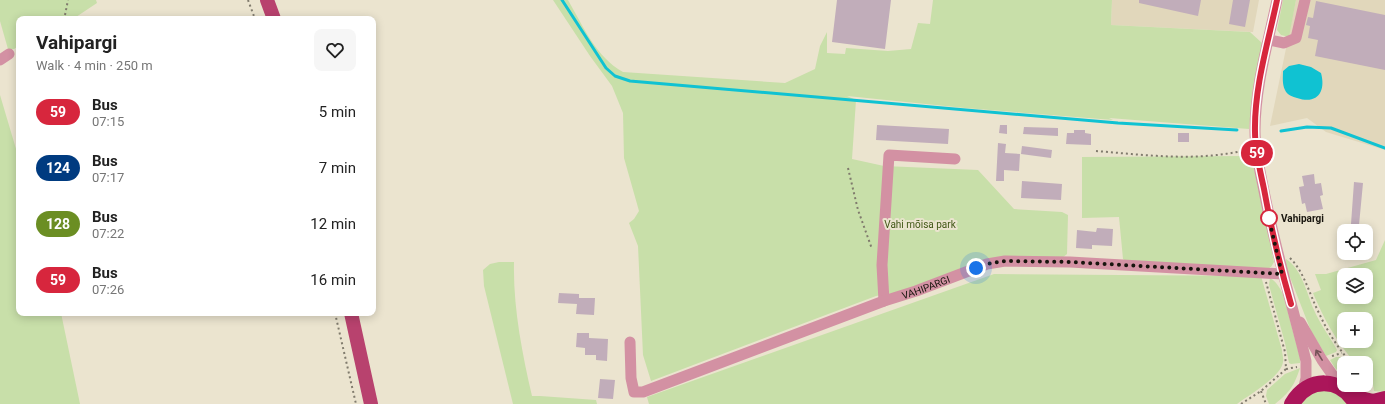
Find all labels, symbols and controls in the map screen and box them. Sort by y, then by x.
button: heart [314,29,356,71]
text: Vahipargi [36,31,117,54]
text: Walk · 4 min · 250 m [36,58,153,73]
text: Bus [92,96,118,114]
text: 5 min [319,103,356,121]
text: 59 [50,104,66,120]
text: 07:15 [92,114,124,129]
line badge: 59 [1239,140,1275,166]
text: 59 [1249,145,1265,161]
text: Bus [92,152,118,170]
text: 7 min [319,159,356,177]
text: 124 [46,160,70,176]
text: 07:17 [92,170,124,185]
text: Bus [92,208,118,226]
marker: Vahipargi [1260,209,1278,227]
place label: Vahipargi [1281,213,1324,224]
text: 12 min [310,215,356,233]
text: 128 [46,216,70,232]
park label: Vahi mõisa park [884,219,957,230]
map controls [1337,224,1373,392]
button: locate [1337,224,1373,260]
text: 07:22 [92,226,124,241]
your location [966,258,986,278]
text: Bus [92,264,118,282]
button: layers [1337,268,1373,304]
text: 16 min [310,271,356,289]
text: 59 [50,272,66,288]
street label: VAHIPARGI [901,274,951,301]
text: 07:26 [92,282,124,297]
button: + [1337,312,1373,348]
one-way arrow [1315,349,1323,361]
button: − [1337,356,1373,392]

